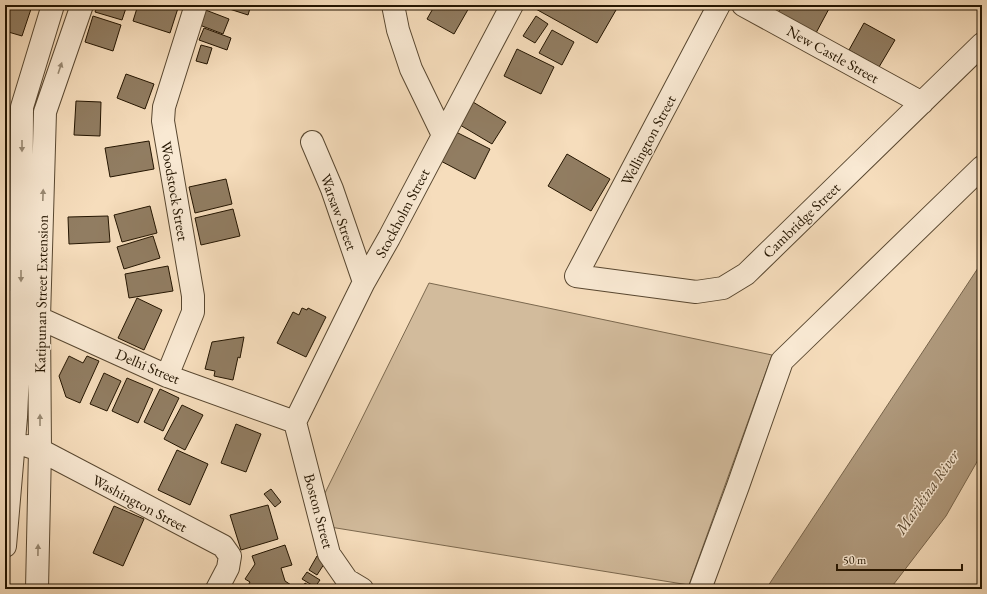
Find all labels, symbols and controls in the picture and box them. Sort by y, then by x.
street label: New Castle Street [784,21,883,87]
one-way arrow [58,61,64,73]
street label: Wellington Street [616,91,680,188]
one-way arrow [19,140,25,153]
street label: Woodstock Street [157,140,193,243]
street label: Stockholm Street [371,165,434,261]
street label: Warsaw Street [316,171,362,253]
street label: Cambridge Street [758,178,844,262]
one-way arrow [39,189,46,201]
street label: Katipunan Street Extension [30,215,52,373]
one-way arrow [18,270,24,283]
street label: Delhi Street [113,344,183,388]
one-way arrow [37,413,43,426]
water label: Marikina River [889,445,964,539]
street label: Washington Street [89,470,191,536]
street label: Boston Street [300,471,338,551]
one-way arrow [35,543,41,556]
scale bar [837,546,962,572]
text: 50 m [843,552,867,568]

